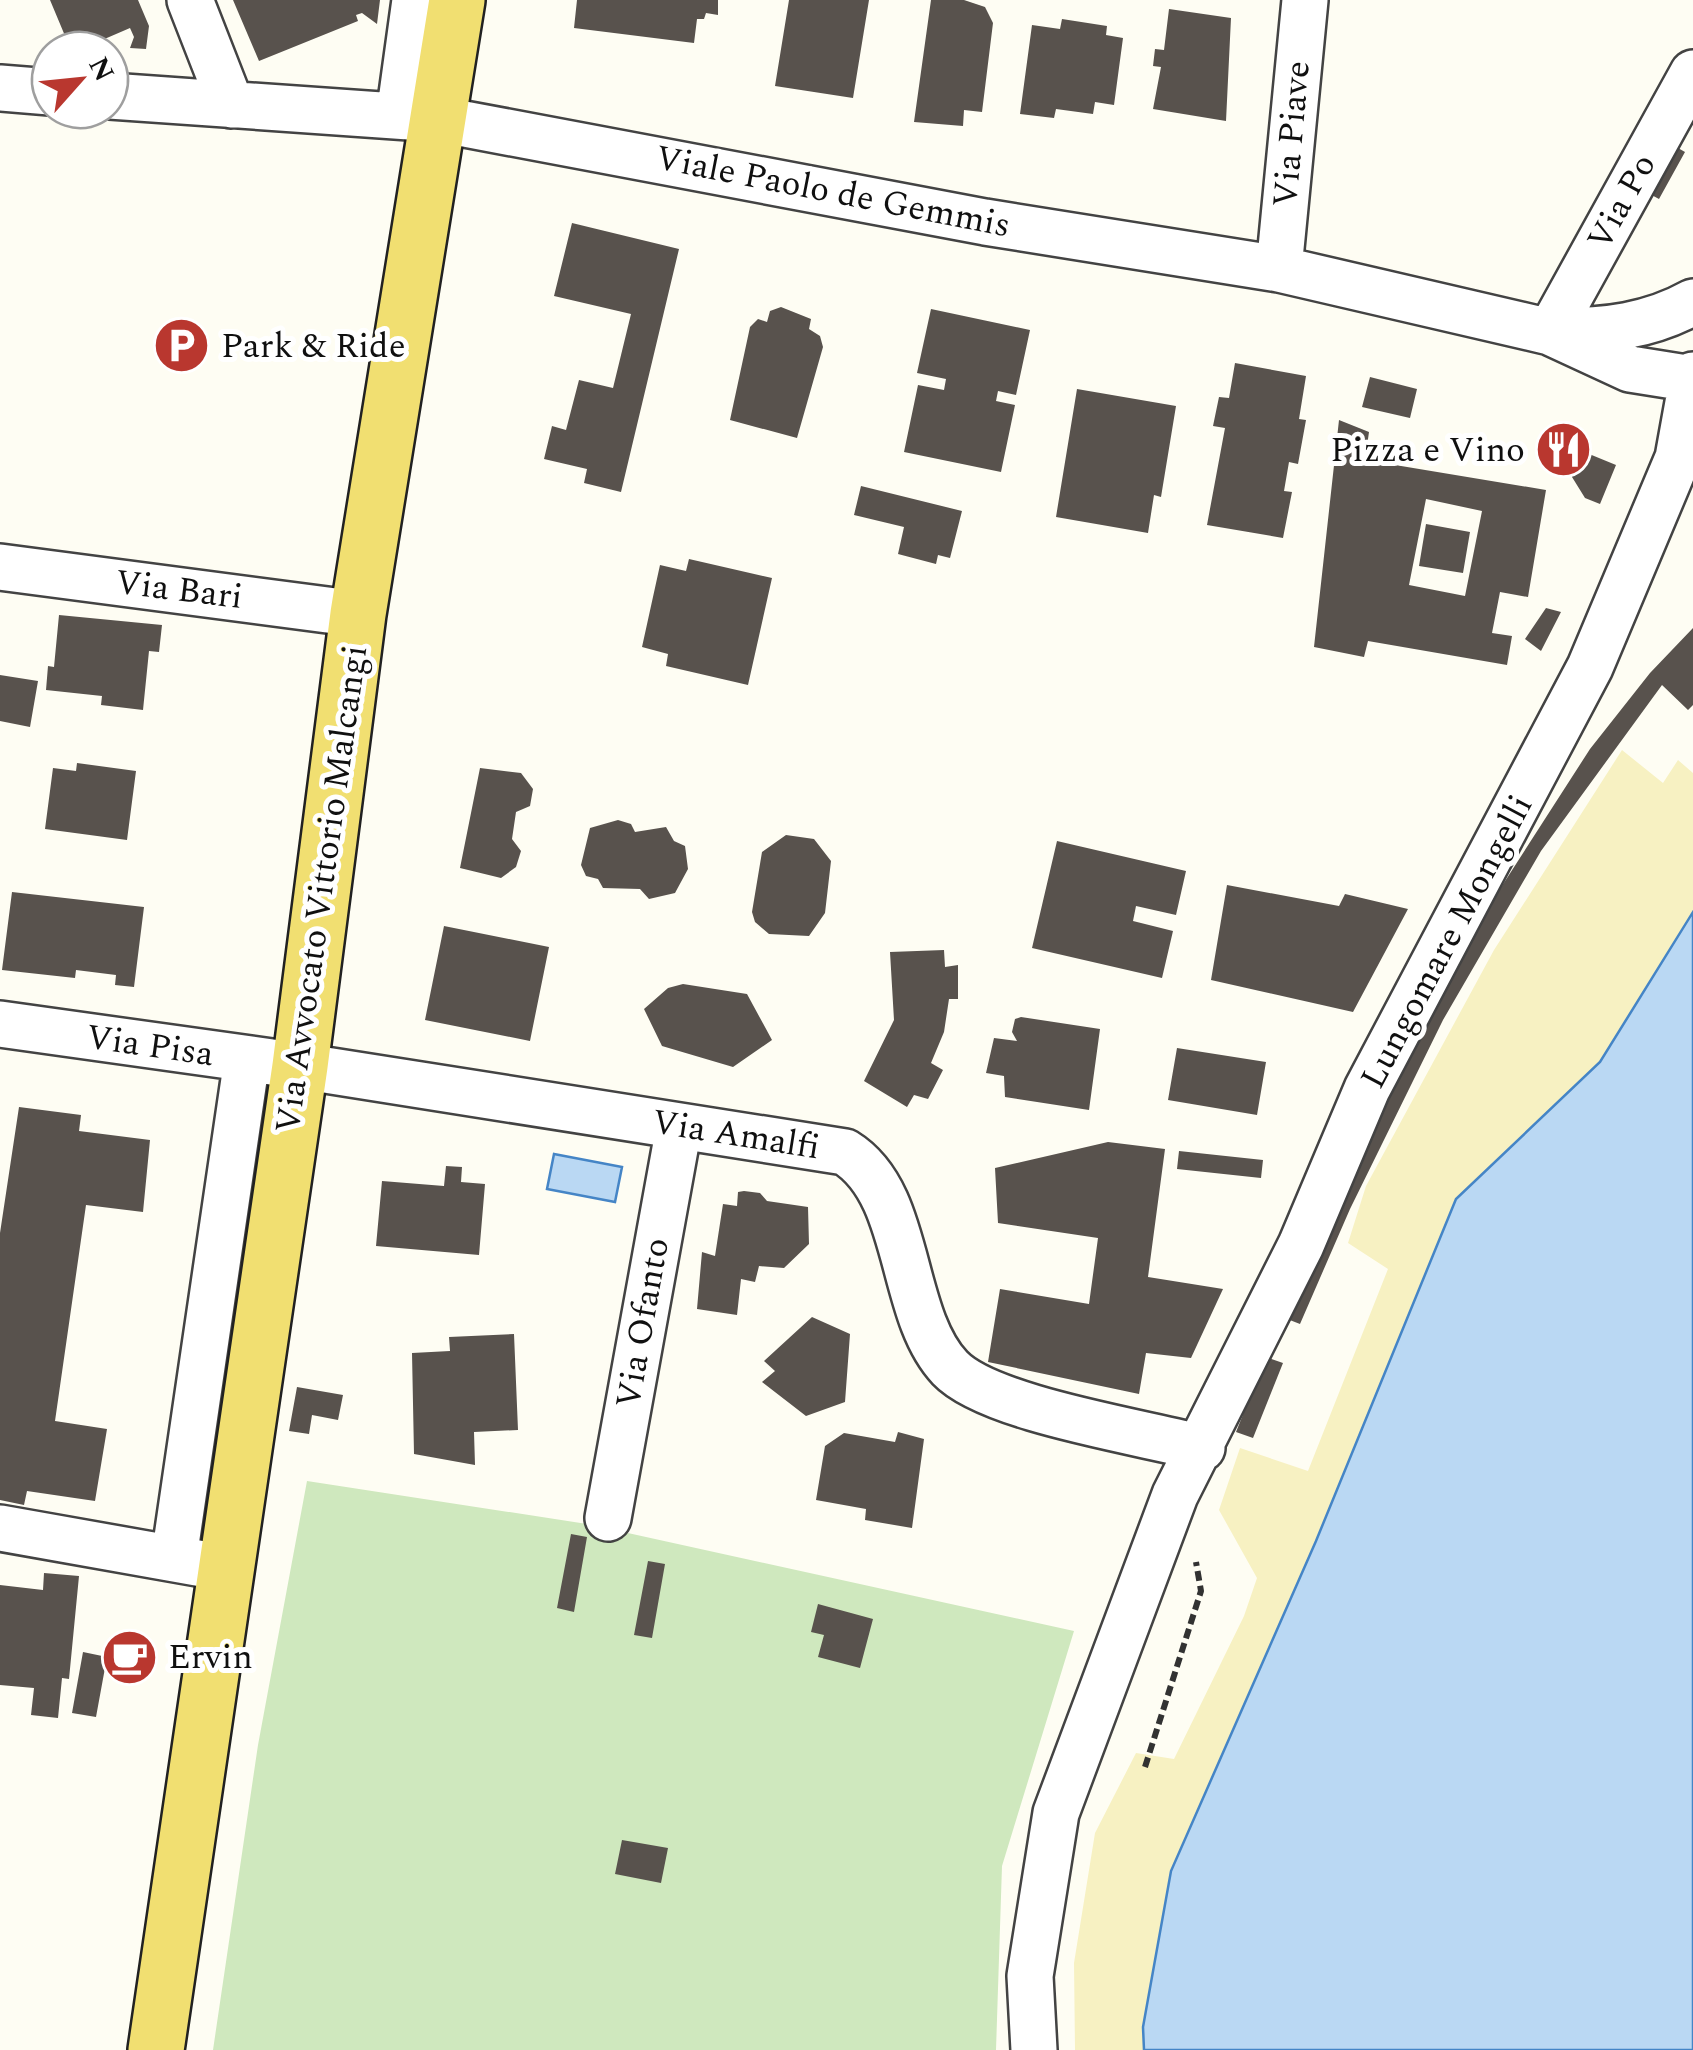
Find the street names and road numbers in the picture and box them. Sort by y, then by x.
street label: Via Piave [1259,59,1325,209]
street label: Viale Paolo de Gemmis [651,132,1015,252]
street label: Via Po [1574,144,1670,260]
street label: Via Bari [112,556,246,624]
street label: Via Avvocato Vittorio Malcangi [262,642,382,1136]
street label: Lungomare Mongelli [1347,786,1547,1098]
street label: Via Pisa [83,1011,217,1081]
street label: Via Amalfi [648,1096,824,1174]
street label: Via Ofanto [602,1234,684,1412]

